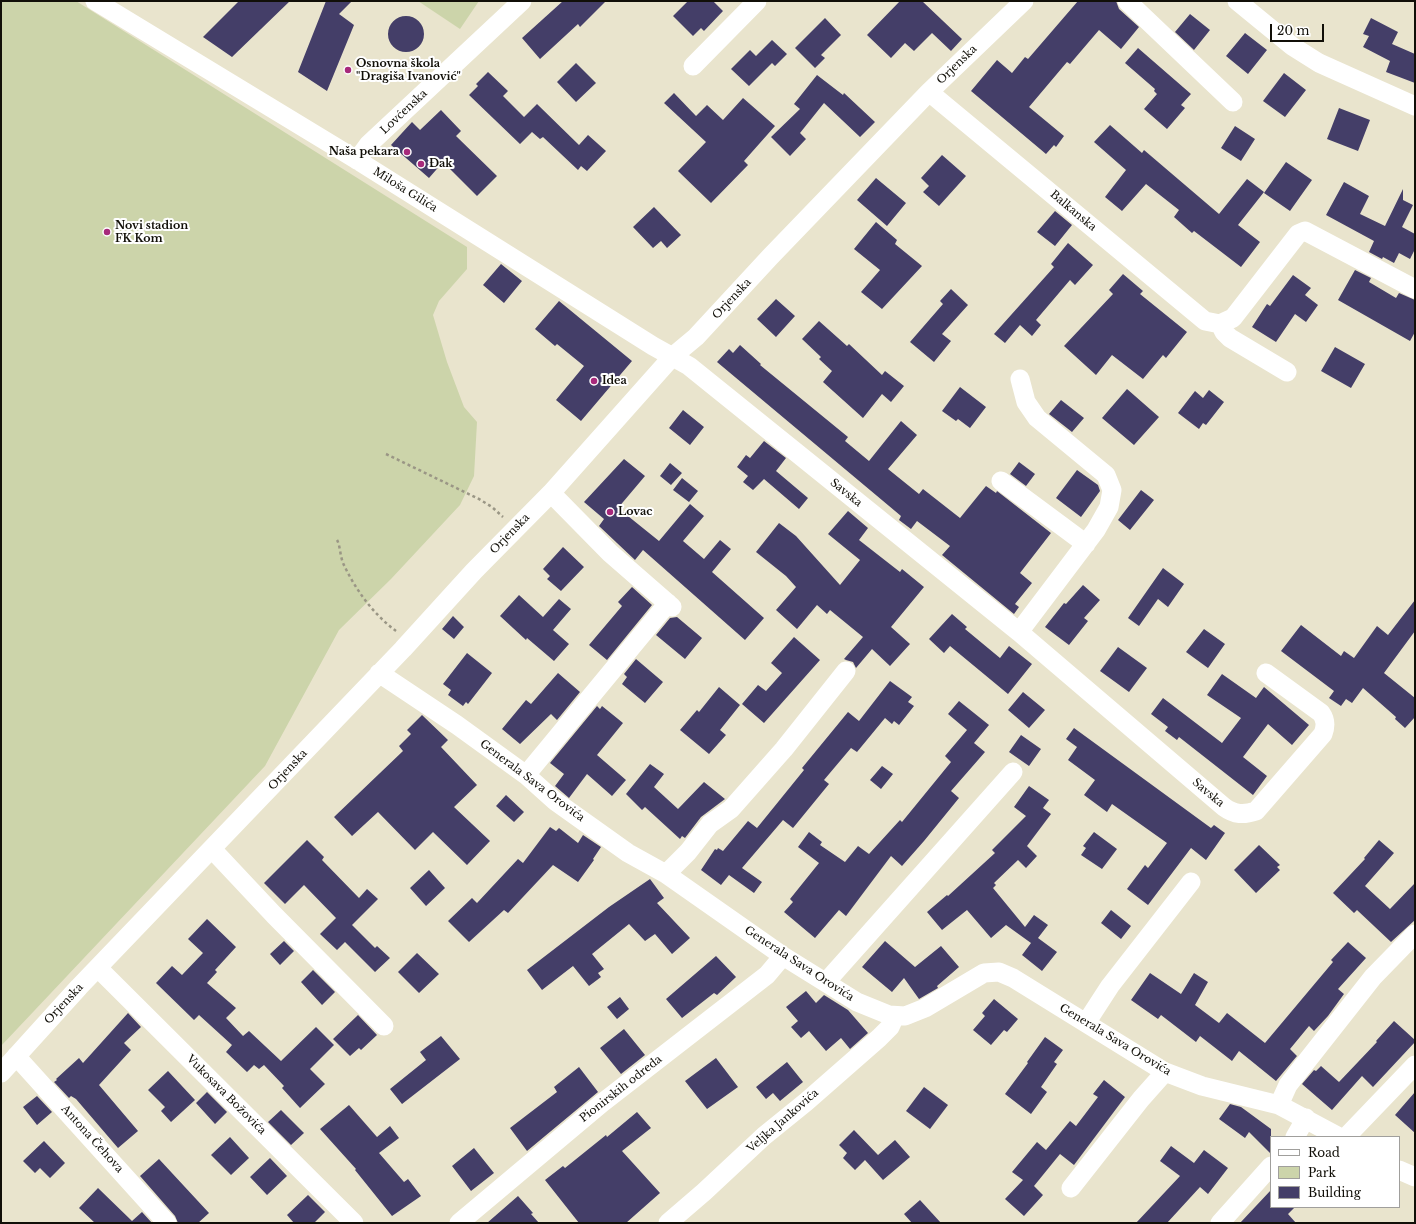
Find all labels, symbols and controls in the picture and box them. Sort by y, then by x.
scale bar [1272,16,1326,42]
text: 20 m [1277,23,1309,38]
street label: Orjenska [934,43,980,87]
place label: Osnovna škola "Dragiša Ivanović" [356,57,461,83]
marker: Osnovna škola "Dragiša Ivanović" [343,65,353,75]
street label: Lovćenska [378,87,430,137]
place label: Naša pekara [329,145,399,159]
marker: Naša pekara [402,147,412,157]
place label: Đak [429,157,453,171]
marker: Đak [416,159,426,169]
street label: Miloša Gilića [370,165,440,215]
street label: Balkanska [1047,188,1099,234]
place label: Novi stadion FK Kom [115,219,188,245]
marker: Novi stadion FK Kom [102,227,112,237]
street label: Orjenska [710,276,754,322]
place label: Idea [602,374,627,388]
marker: Idea [589,376,599,386]
street label: Savska [827,476,865,510]
place label: Lovac [618,505,653,519]
marker: Lovac [605,507,615,517]
street label: Orjenska [488,511,532,557]
street label: Generala Sava Orovića [477,737,587,825]
street label: Orjenska [266,747,310,793]
street label: Savska [1189,776,1227,810]
street label: Generala Sava Orovića [742,924,856,1004]
street label: Orjenska [42,981,86,1027]
street label: Generala Sava Orovića [1057,1001,1173,1079]
street label: Vukosava Božovića [184,1053,268,1137]
street label: Pionirskih odreda [577,1053,665,1125]
street label: Veljka Jankovića [745,1086,821,1156]
street label: Antona Čehova [58,1102,126,1176]
legend [1270,1136,1400,1208]
text: Road [1308,1145,1340,1160]
text: Park [1308,1165,1336,1180]
text: Building [1308,1185,1361,1200]

